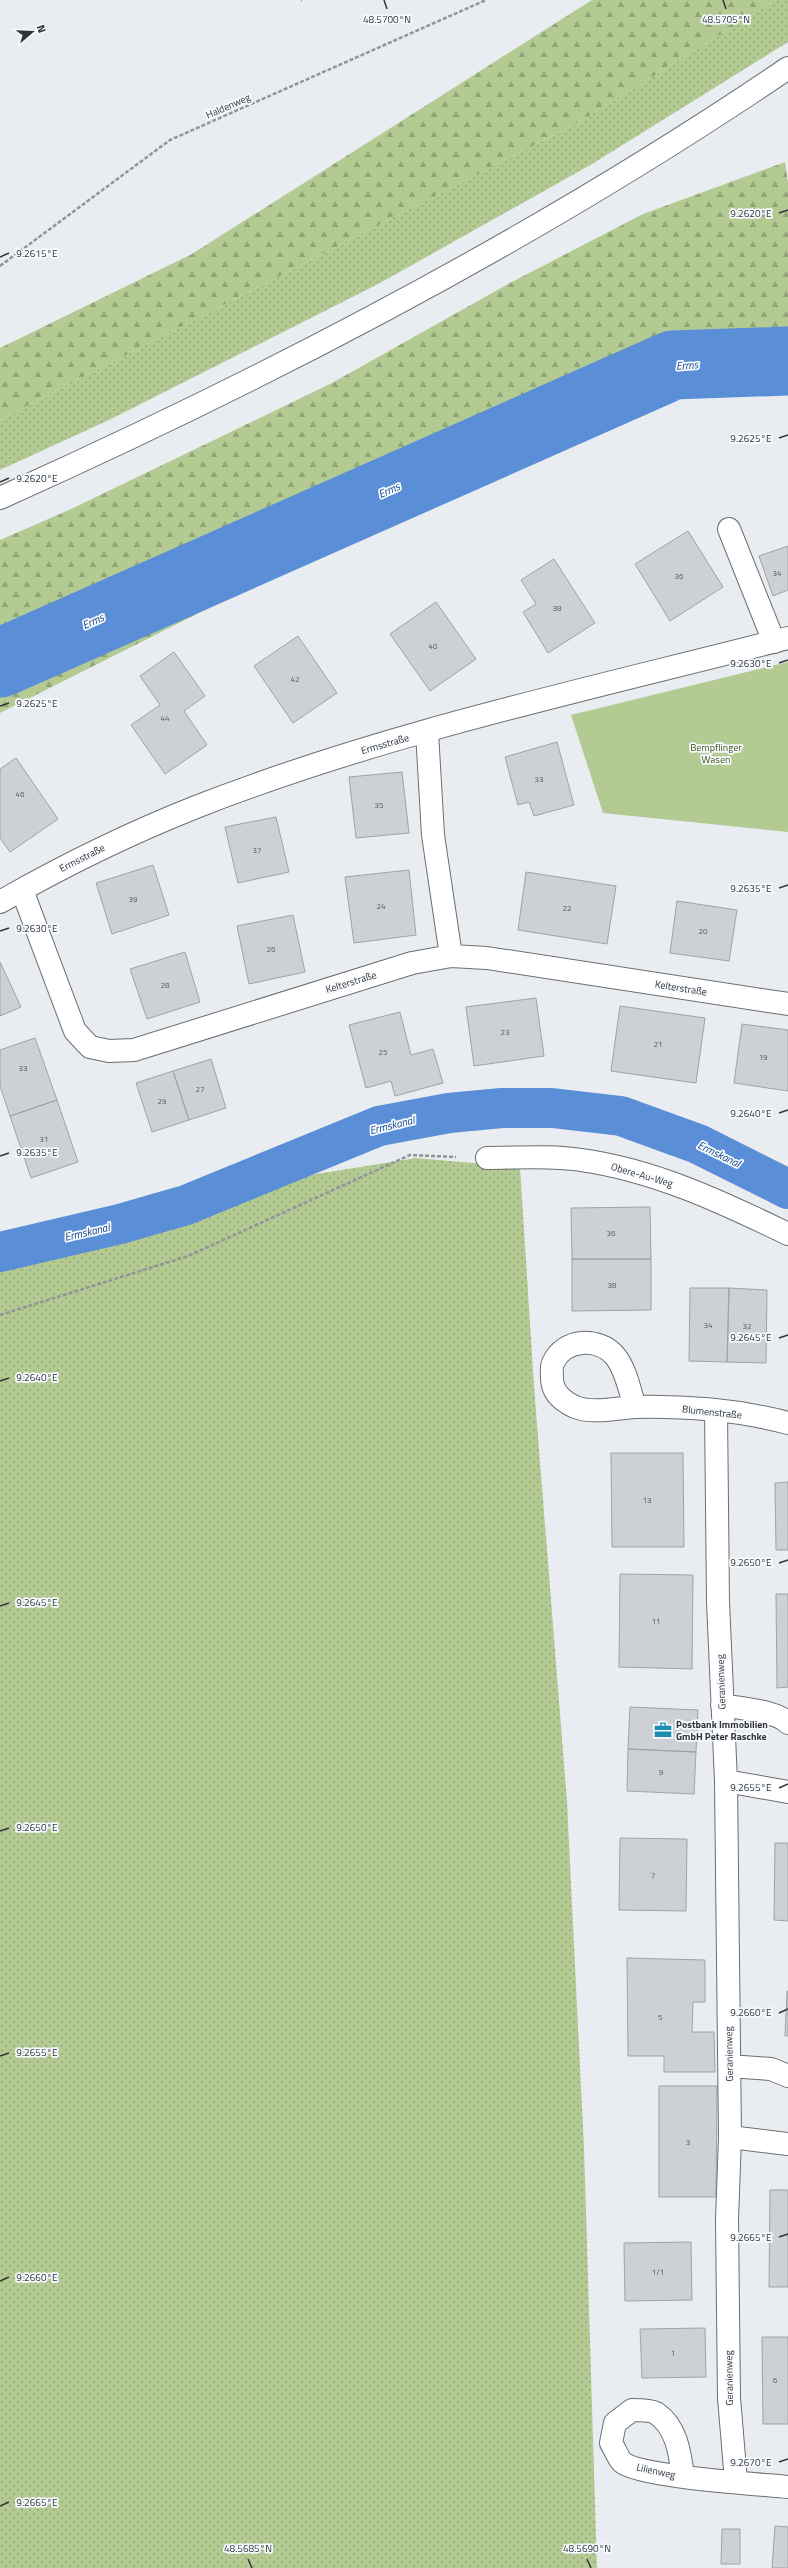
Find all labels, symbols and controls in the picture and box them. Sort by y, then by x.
north arrow [12,12,52,52]
text: 48.5700°N [363,12,411,27]
text: 48.5705°N [702,12,750,27]
text: N [33,23,50,35]
street label: Haldenweg [203,89,253,123]
text: 9.2620°E [730,206,772,221]
text: 9.2615°E [16,246,58,261]
water label: Erms [675,356,700,374]
text: 9.2625°E [730,431,772,446]
text: 9.2620°E [16,471,58,486]
water label: Erms [376,478,404,502]
house number: 34 [773,567,782,579]
house number: 36 [675,570,684,582]
house number: 38 [553,602,562,614]
water label: Erms [80,609,108,633]
house number: 40 [429,640,438,652]
text: 9.2630°E [730,656,772,671]
house number: 42 [291,673,299,685]
text: 9.2625°E [16,696,58,711]
house number: 44 [161,712,170,724]
street label: Ermsstraße [359,730,411,758]
park label: Bempflinger Wasen [690,740,742,767]
house number: 33 [535,773,543,785]
house number: 46 [16,788,25,800]
house number: 35 [375,799,384,811]
street label: Ermsstraße [57,840,107,876]
house number: 37 [253,844,261,856]
text: 9.2635°E [730,881,772,896]
house number: 39 [129,893,138,905]
house number: 24 [377,900,386,912]
house number: 22 [563,902,571,914]
text: 9.2630°E [16,921,58,936]
house number: 20 [699,925,708,937]
house number: 26 [267,943,276,955]
street label: Kelterstraße [324,967,378,997]
street label: Kelterstraße [654,976,708,1000]
house number: 28 [161,979,170,991]
house number: 23 [501,1026,509,1038]
house number: 21 [654,1038,662,1050]
house number: 25 [379,1046,388,1058]
house number: 19 [759,1051,768,1063]
house number: 33 [19,1062,27,1074]
house number: 27 [196,1083,204,1095]
house number: 29 [158,1095,167,1107]
text: 9.2640°E [730,1106,772,1121]
water label: Ermskanal [368,1111,418,1138]
house number: 31 [40,1133,48,1145]
water label: Ermskanal [695,1137,745,1172]
text: 9.2635°E [16,1145,58,1160]
street label: Obere-Au-Weg [609,1159,675,1191]
water label: Ermskanal [63,1219,113,1245]
house number: 36 [607,1227,616,1239]
house number: 38 [608,1279,617,1291]
house number: 34 [704,1319,713,1331]
house number: 32 [743,1320,751,1332]
text: 9.2645°E [730,1330,772,1345]
text: 9.2640°E [16,1370,58,1385]
street label: Blumenstraße [681,1401,743,1423]
house number: 13 [643,1494,651,1506]
text: 9.2650°E [730,1555,772,1570]
text: 9.2645°E [16,1595,58,1610]
house number: 11 [652,1615,660,1627]
street label: Geranienweg [713,1654,729,1710]
place label: Postbank Immobilien GmbH Peter Raschke [676,1717,768,1744]
office icon: Postbank Immobilien GmbH Peter Raschke [653,1720,673,1740]
house number: 9 [659,1766,664,1778]
text: 9.2655°E [730,1780,772,1795]
text: 9.2650°E [16,1820,58,1835]
house number: 7 [651,1869,655,1881]
text: 9.2660°E [730,2005,772,2020]
house number: 5 [658,2011,663,2023]
street label: Geranienweg [721,2026,737,2082]
text: 9.2655°E [16,2045,58,2060]
house number: 3 [686,2136,690,2148]
text: 9.2665°E [730,2230,772,2245]
house number: 1/1 [652,2266,664,2278]
text: 9.2660°E [16,2270,58,2285]
house number: 1 [671,2347,675,2359]
street label: Geranienweg [721,2350,737,2406]
house number: 6 [773,2374,778,2386]
text: 9.2670°E [730,2455,772,2470]
street label: Lilienweg [635,2460,677,2482]
text: 9.2665°E [16,2495,58,2510]
text: 48.5685°N [224,2541,272,2556]
text: 48.5690°N [563,2541,611,2556]

